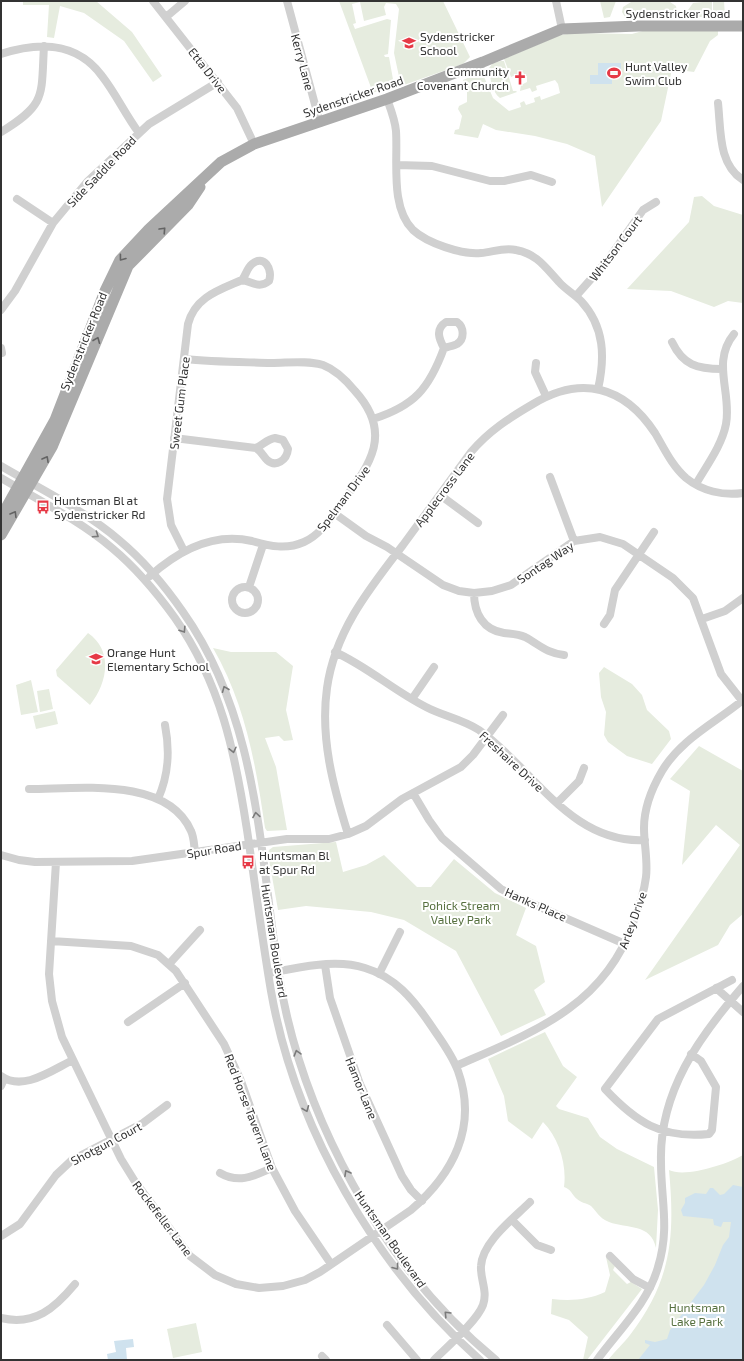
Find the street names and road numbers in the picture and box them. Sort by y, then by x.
street label: Sydenstricker Road [626,6,730,20]
street label: Kerry Lane [289,32,317,92]
street label: Etta Drive [186,45,230,95]
street label: Sydenstricker Road [301,72,405,120]
street label: Side Saddle Road [64,133,138,209]
street label: Whitson Court [586,212,644,283]
street label: Sydenstricker Road [57,290,109,392]
street label: Sweet Gum Place [166,356,192,450]
street label: Applecross Lane [411,449,477,529]
street label: Spelman Drive [314,462,372,534]
street label: Sontag Way [514,538,576,586]
street label: Freshaire Drive [477,728,547,794]
street label: Spur Road [186,838,242,860]
street label: Huntsman Boulevard [259,883,291,999]
street label: Hanks Place [503,884,569,924]
street label: Arley Drive [615,890,649,950]
street label: Red Horse Tavern Lane [222,1052,280,1172]
street label: Hamor Lane [343,1055,381,1121]
street label: Shotgun Court [68,1118,144,1168]
street label: Rockefeller Lane [130,1178,196,1258]
street label: Huntsman Boulevard [352,1188,430,1290]

